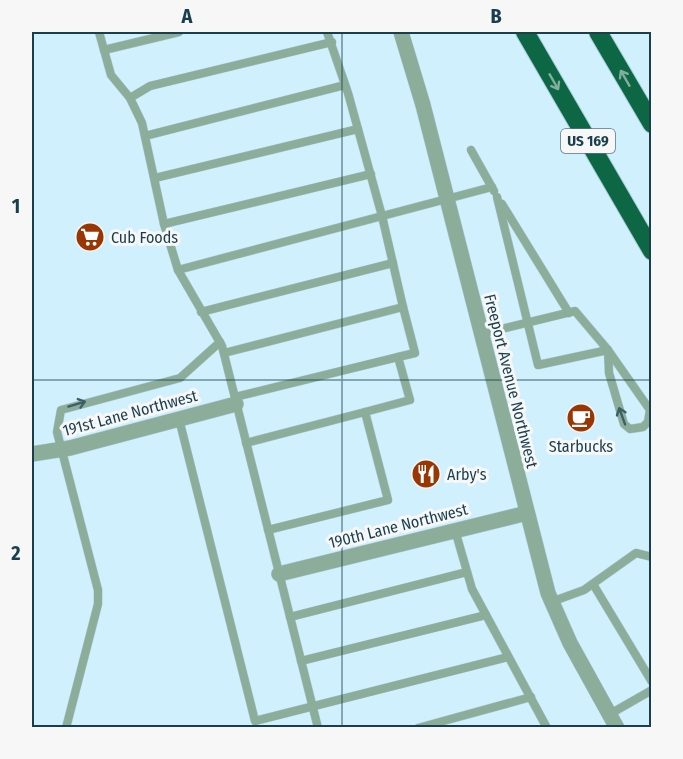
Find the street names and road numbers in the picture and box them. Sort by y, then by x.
road number: US 169 [561,129,615,153]
street label: Freeport Avenue Northwest [480,292,542,471]
street label: 191st Lane Northwest [61,386,200,440]
street label: 190th Lane Northwest [327,499,470,552]

